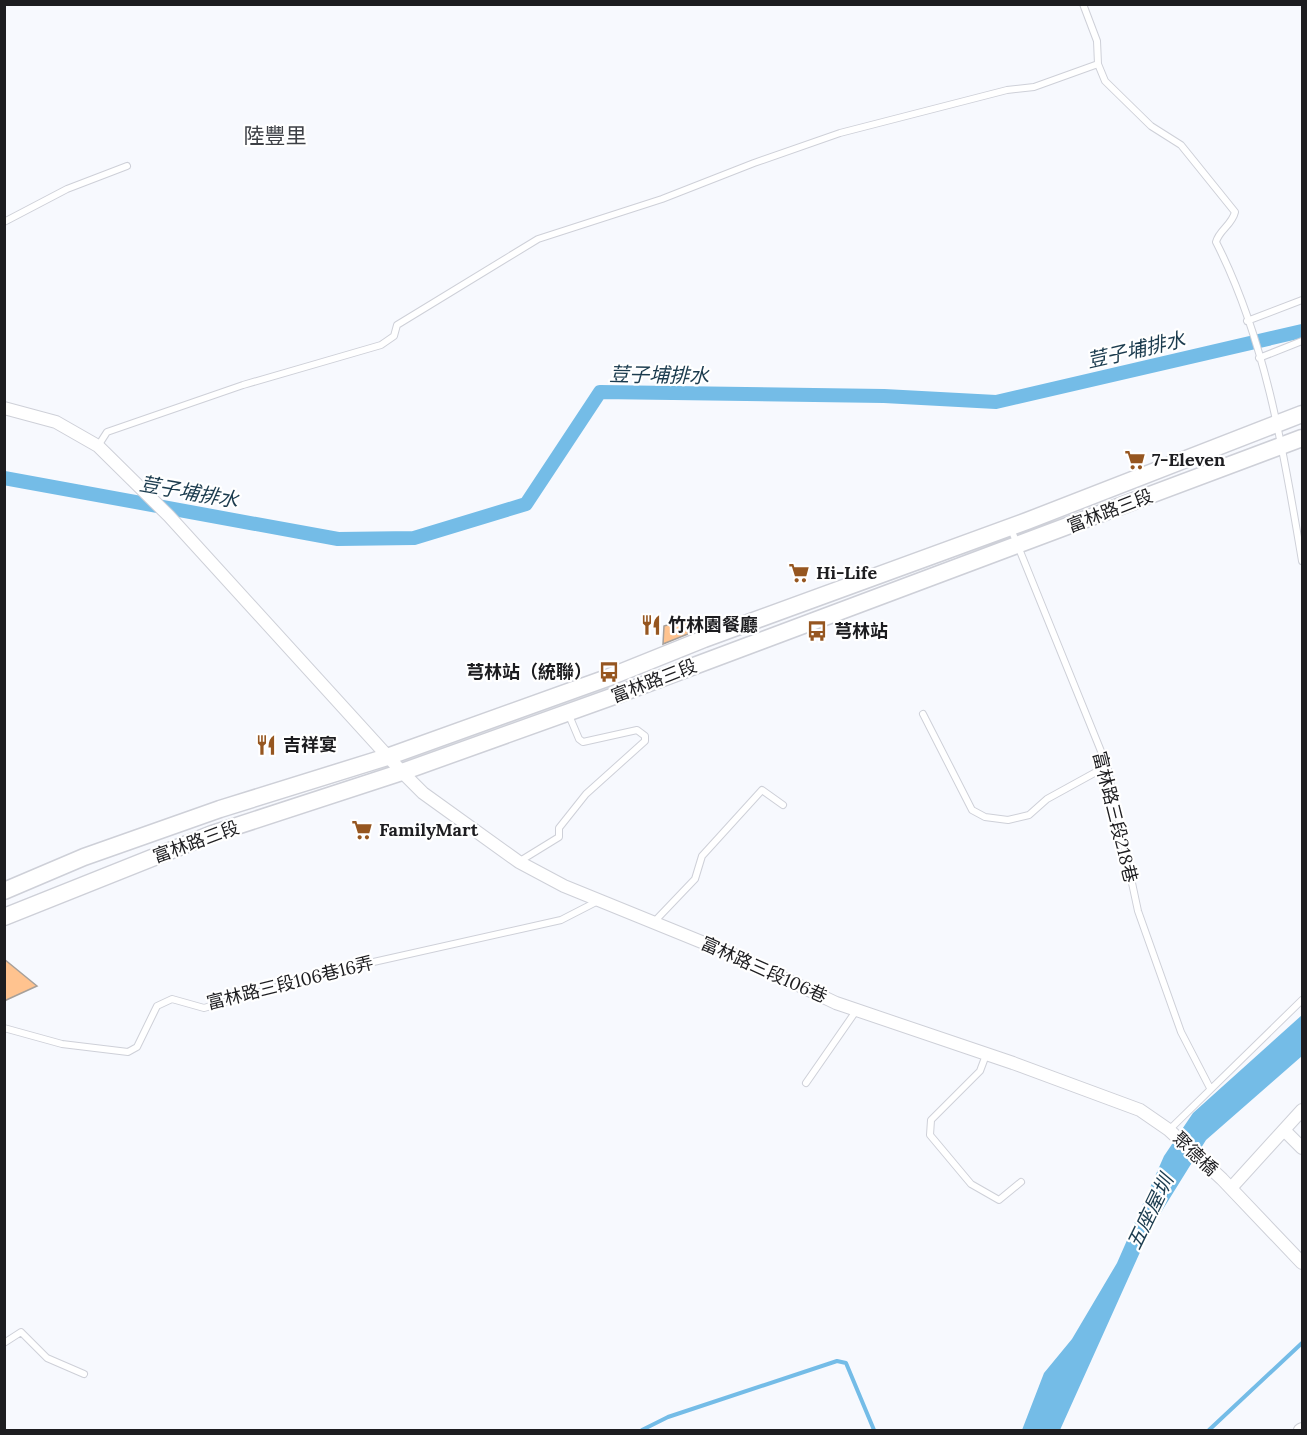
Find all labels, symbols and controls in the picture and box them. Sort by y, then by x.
district label: 陸豐里 [244,122,307,149]
water label: 荳子埔排水 [1084,326,1188,373]
water label: 荳子埔排水 [609,361,710,388]
supermarket icon: 7-Eleven [1123,448,1147,472]
place label: 7-Eleven [1152,448,1226,471]
water label: 荳子埔排水 [138,471,241,513]
street label: 富林路三段 [1064,484,1156,537]
supermarket icon: Hi-Life [787,561,811,585]
place label: Hi-Life [816,561,877,584]
restaurant icon: 竹林園餐廳 [639,613,663,637]
place label: 竹林園餐廳 [668,613,758,636]
bus stop icon: 芎林站 [805,619,829,643]
place label: 芎林站 [834,619,888,642]
street label: 富林路三段 [608,654,700,707]
place label: 芎林站（統聯） [466,660,592,683]
bus stop icon: 芎林站（統聯） [597,660,621,684]
restaurant icon: 吉祥宴 [254,733,278,757]
place label: 吉祥宴 [283,733,337,756]
street label: 富林路三段218巷 [1088,749,1143,885]
street label: 富林路三段 [150,815,242,868]
supermarket icon: FamilyMart [350,818,374,842]
place label: FamilyMart [379,818,479,841]
street label: 富林路三段106巷 [697,931,831,1008]
street label: 富林路三段106巷16弄 [204,951,376,1014]
street label: 聚德橋 [1168,1127,1223,1180]
water label: 五座屋圳 [1121,1168,1180,1253]

